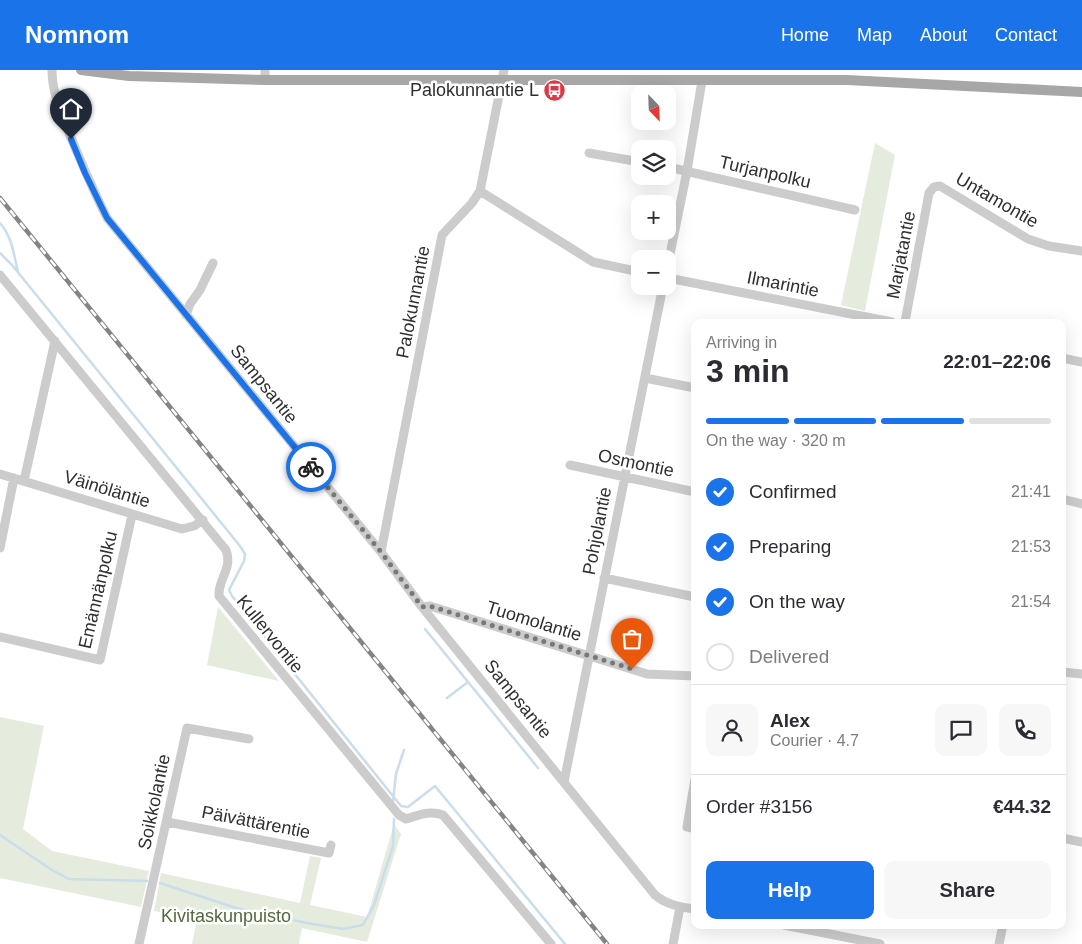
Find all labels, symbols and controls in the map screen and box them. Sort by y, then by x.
text: Nomnom [25,21,129,48]
text: Home [781,25,829,45]
text: Map [857,25,892,45]
text: About [920,25,967,45]
text: Contact [995,25,1057,45]
bus stop icon: Palokunnantie L [543,78,567,102]
place label: Palokunnantie L [410,80,539,100]
north arrow [631,85,676,130]
map controls [631,85,676,295]
pin [50,88,92,139]
icon: home [57,95,85,123]
button: layers [631,140,676,185]
street label: Turjanpolku [717,152,813,192]
street label: Untamontie [952,168,1042,232]
button: + [631,195,676,240]
street label: Marjatantie [883,209,919,301]
street label: Palokunnantie [392,244,434,360]
button: − [631,250,676,295]
street label: Ilmarintie [745,267,821,301]
text: Arriving in [706,334,777,351]
street label: Sampsantie [226,341,302,427]
text: 22:01–22:06 [943,351,1051,372]
text: 3 min [706,353,790,389]
text: On the way · 320 m [706,432,846,449]
courier [286,442,336,492]
street label: Osmontie [596,445,676,481]
icon: bike [297,453,325,481]
street label: Väinöläntie [61,466,153,512]
icon: check [706,478,734,506]
text: Confirmed [749,481,837,502]
text: 21:41 [1011,483,1051,500]
street label: Pohjolantie [579,485,615,577]
street label: Emännänpolku [75,529,121,651]
icon: check [706,533,734,561]
text: Preparing [749,536,831,557]
text: 21:53 [1011,538,1051,555]
icon: check [706,588,734,616]
street label: Kullervontie [233,591,307,677]
text: On the way [749,591,845,612]
text: 21:54 [1011,593,1051,610]
street label: Tuomolantie [484,597,584,645]
pin [611,618,653,669]
icon: bag [618,625,646,653]
text: Delivered [749,646,829,667]
street label: Sampsantie [480,656,556,742]
button: person [706,704,758,756]
button: chat [935,704,987,756]
button: phone [999,704,1051,756]
text: Alex [770,710,810,731]
text: Courier · 4.7 [770,732,859,749]
street label: Soikkolantie [134,752,174,852]
text: Order #3156 [706,796,813,817]
text: €44.32 [993,796,1051,817]
street label: Päivättärentie [200,802,312,842]
button: Help [706,861,874,919]
button: Share [884,861,1051,919]
park label: Kivitaskunpuisto [161,906,291,926]

